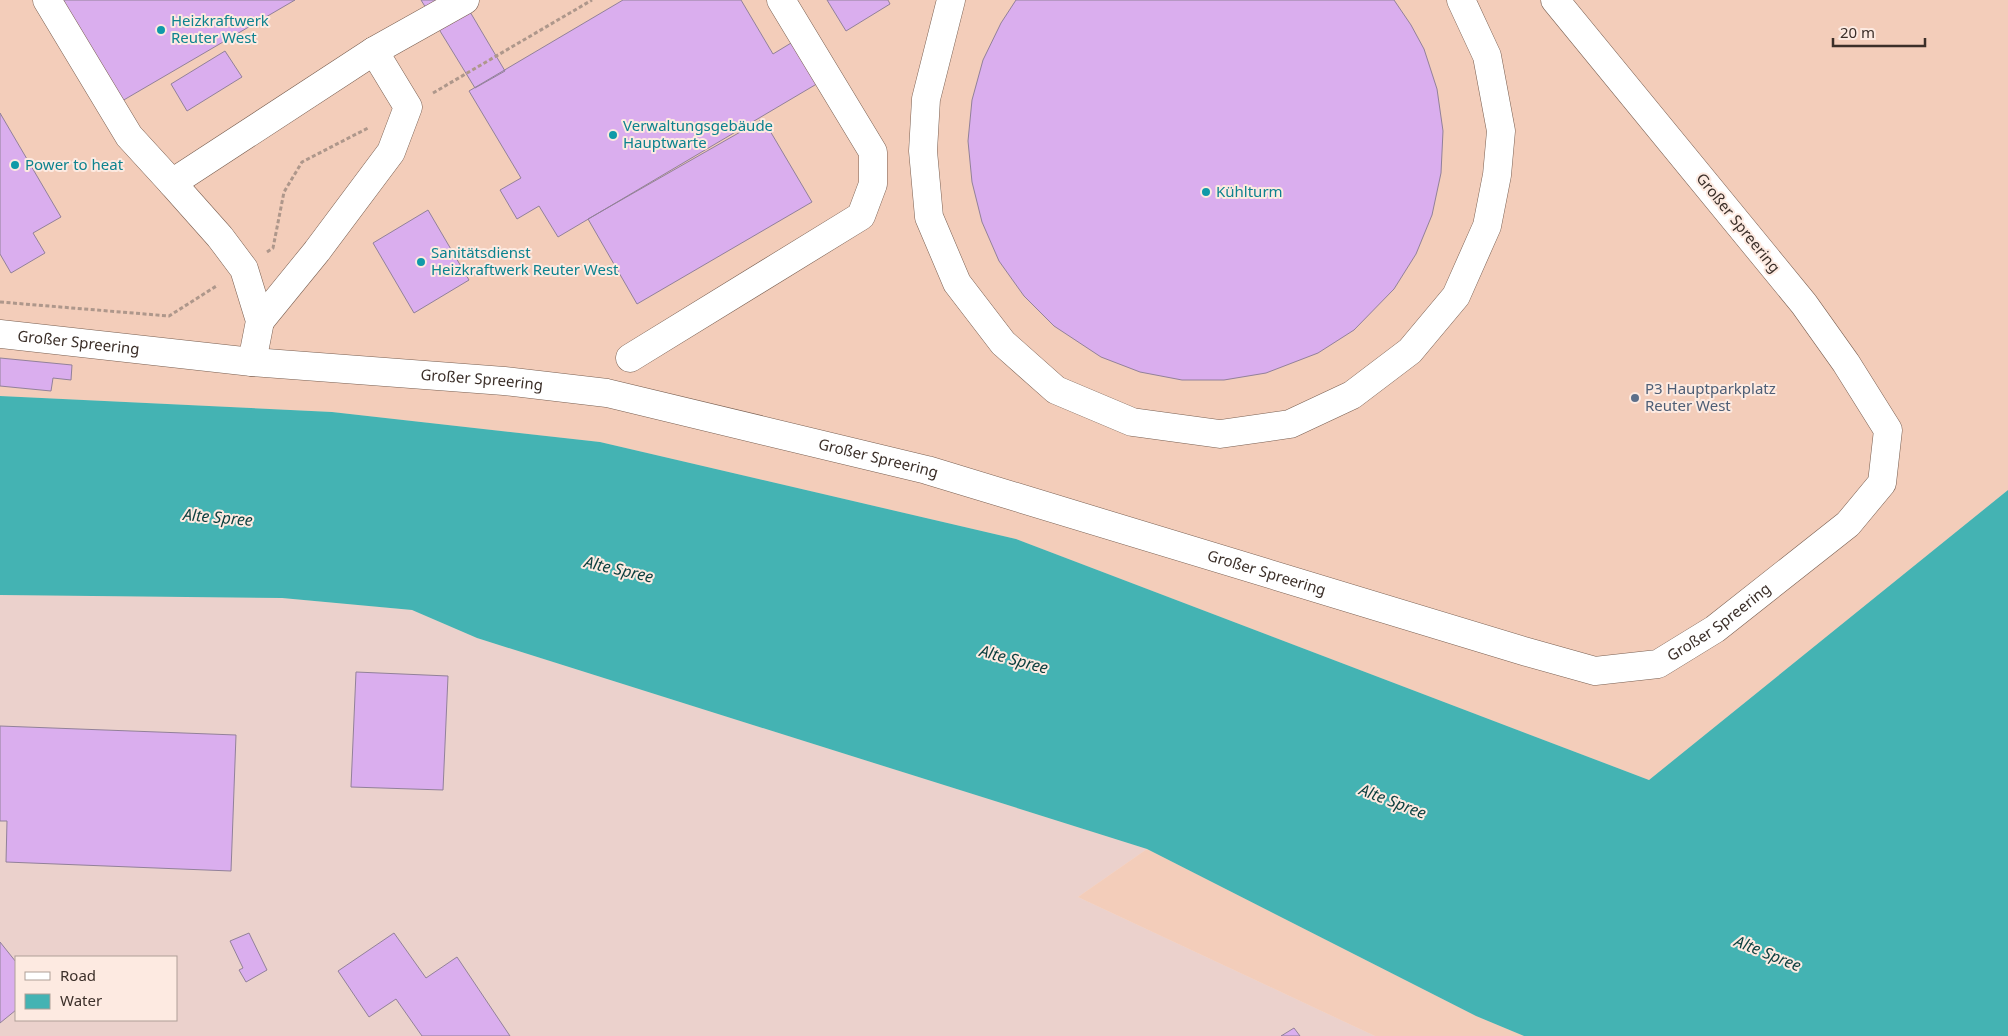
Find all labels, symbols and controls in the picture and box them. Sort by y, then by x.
place label: Heizkraftwerk Reuter West [171,10,269,47]
scale bar [1833,15,1926,47]
text: 20 m [1840,22,1875,42]
marker: Heizkraftwerk Reuter West [155,24,167,36]
place label: Verwaltungsgebäude Hauptwarte [623,115,773,152]
marker: Verwaltungsgebäude Hauptwarte [607,129,619,141]
place label: Power to heat [25,154,124,174]
marker: Power to heat [9,159,21,171]
street label: Großer Spreering [1692,168,1785,276]
place label: Kühlturm [1216,181,1283,201]
marker: Kühlturm [1200,186,1212,198]
place label: Sanitätsdienst Heizkraftwerk Reuter West [431,242,619,279]
marker: Sanitätsdienst Heizkraftwerk Reuter West [415,256,427,268]
street label: Großer Spreering [16,325,141,358]
street label: Großer Spreering [420,364,544,394]
place label: P3 Hauptparkplatz Reuter West [1645,378,1776,415]
marker: P3 Hauptparkplatz Reuter West [1629,392,1641,404]
street label: Großer Spreering [816,433,941,482]
water label: Alte Spree [181,503,254,531]
street label: Großer Spreering [1205,545,1329,599]
water label: Alte Spree [581,550,656,588]
street label: Großer Spreering [1663,578,1774,665]
water label: Alte Spree [976,639,1051,679]
water label: Alte Spree [1355,778,1430,824]
water label: Alte Spree [1731,929,1805,976]
legend [15,956,178,1021]
text: Road [60,965,96,985]
text: Water [60,990,102,1010]

